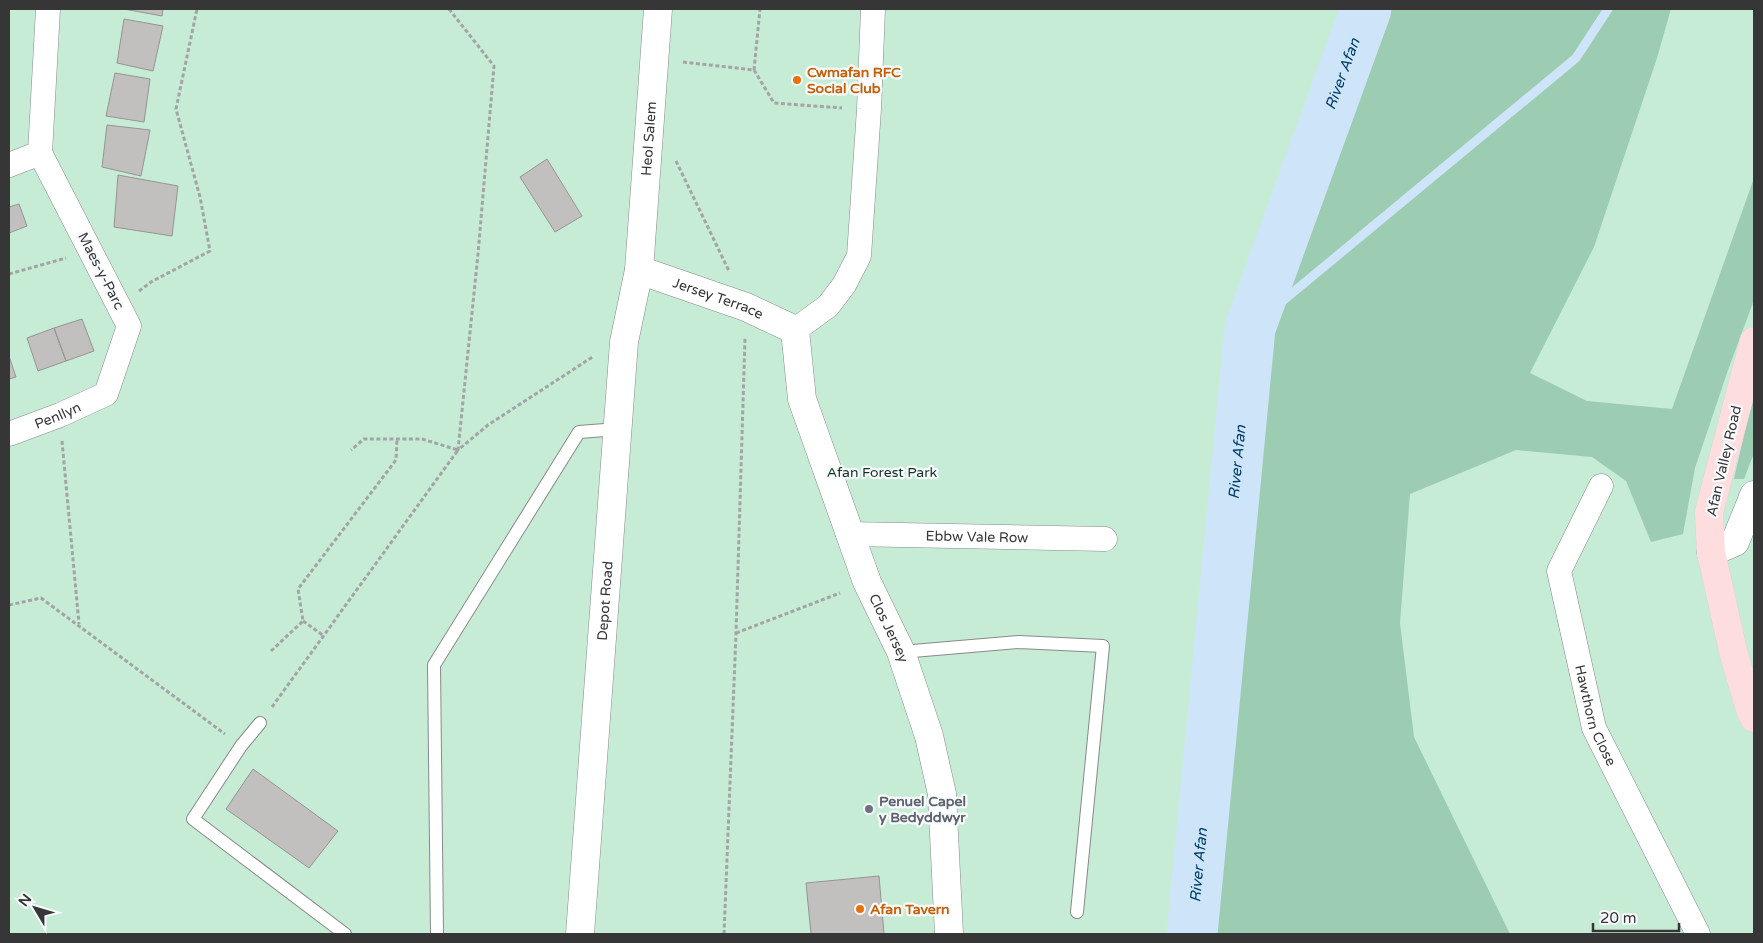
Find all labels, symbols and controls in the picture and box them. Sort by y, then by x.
water label: River Afan [1321,35,1364,112]
place label: Cwmafan RFC Social Club [807,64,901,97]
marker: Cwmafan RFC Social Club [791,74,803,86]
street label: Heol Salem [637,101,660,176]
street label: Maes-y-Parc [74,230,128,312]
street label: Jersey Terrace [671,274,766,323]
street label: Penllyn [32,398,83,432]
street label: Afan Valley Road [1703,404,1745,518]
water label: River Afan [1225,423,1250,500]
park label: Afan Forest Park [827,464,938,481]
street label: Ebbw Vale Row [925,527,1028,546]
street label: Depot Road [593,561,616,641]
street label: Clos Jersey [865,591,912,665]
street label: Hawthorn Close [1572,663,1620,769]
place label: Penuel Capel y Bedyddwyr [879,793,966,826]
marker: Penuel Capel y Bedyddwyr [863,803,875,815]
water label: River Afan [1186,827,1211,903]
north arrow [10,883,60,933]
text: N [15,891,35,910]
scale bar [1593,900,1679,932]
place label: Afan Tavern [870,901,950,918]
marker: Afan Tavern [854,903,866,915]
text: 20 m [1600,909,1637,927]

